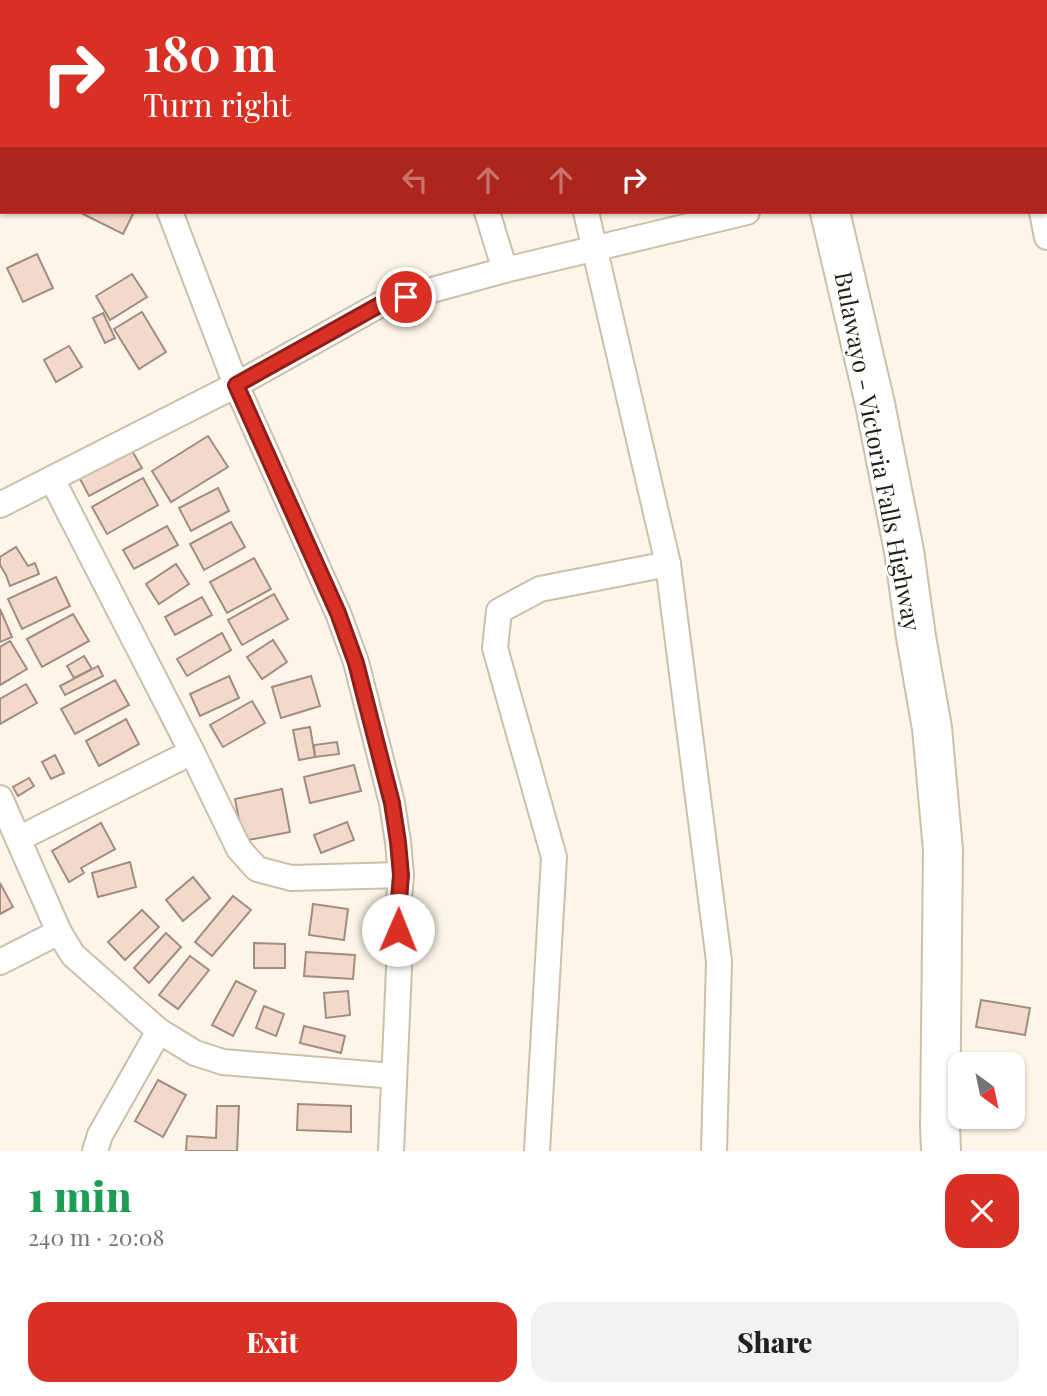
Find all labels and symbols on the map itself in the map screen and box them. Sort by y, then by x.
pin [376,267,436,327]
street label: Bulawayo - Victoria Falls Highway [828,268,930,634]
position arrow [361,893,435,967]
north arrow [948,1052,1026,1129]

